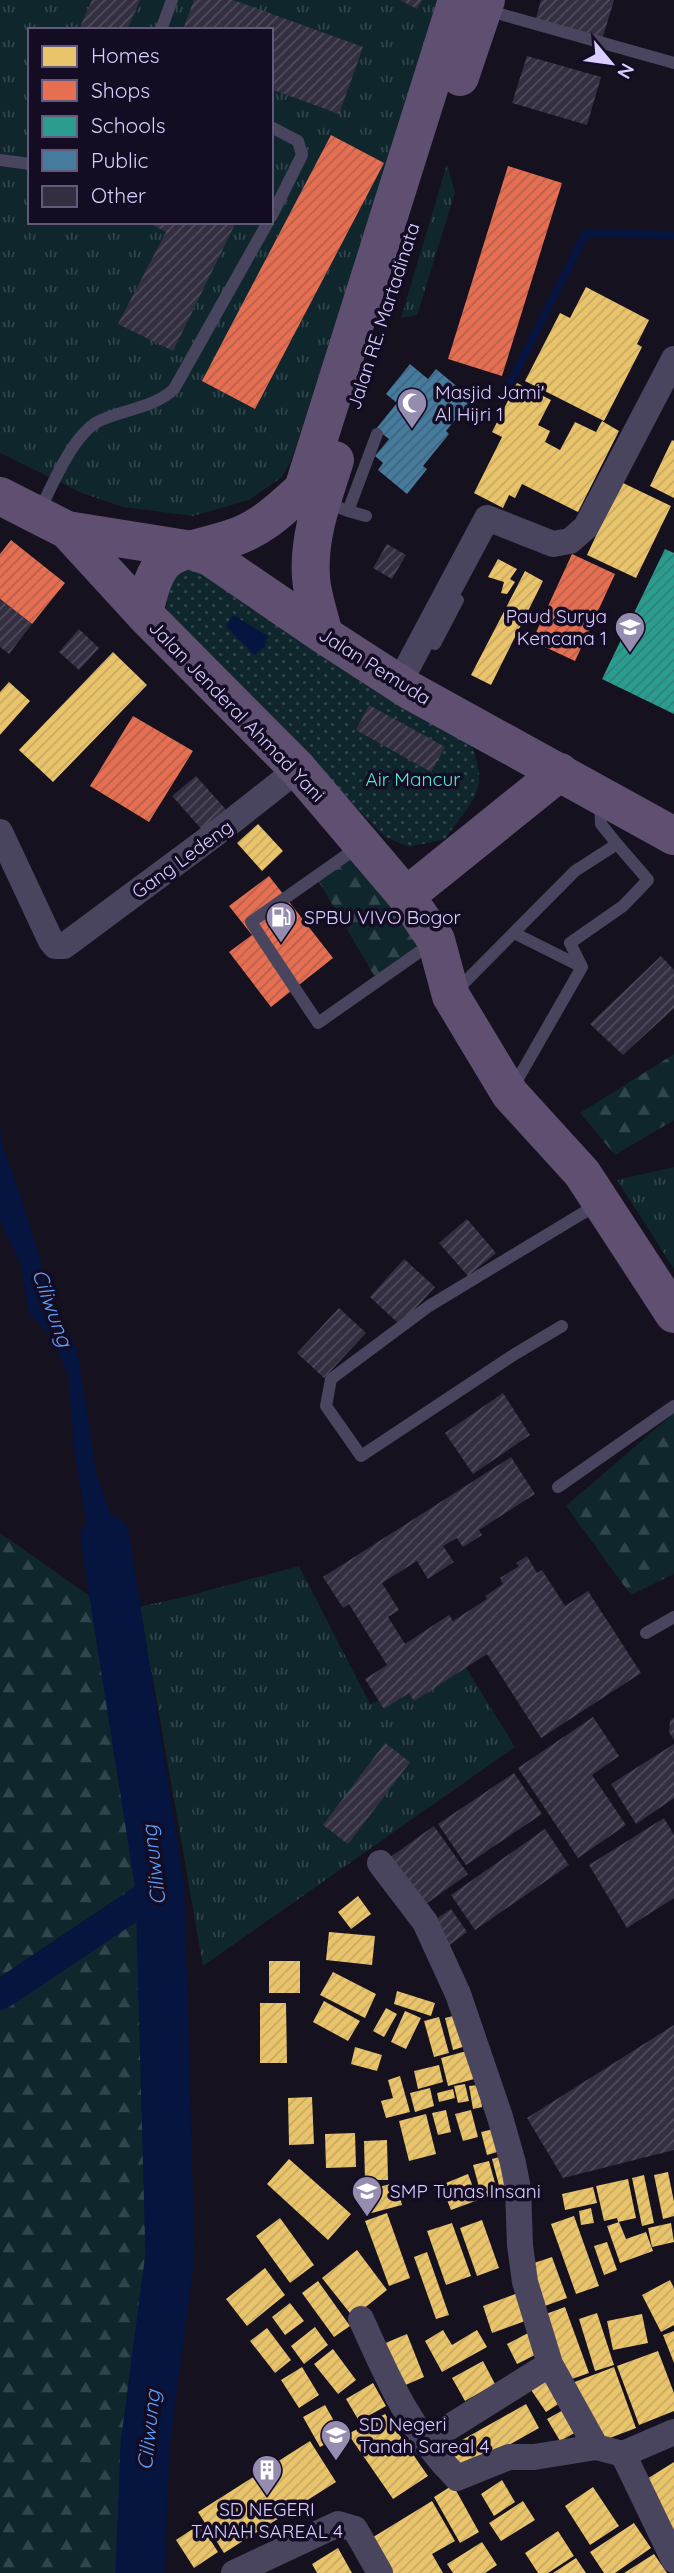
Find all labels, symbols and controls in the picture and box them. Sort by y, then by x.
legend [28,28,273,224]
north arrow [576,28,646,98]
text: Homes [91,42,160,68]
text: N [612,59,640,83]
text: Shops [91,77,150,103]
text: Schools [91,112,166,138]
text: Public [91,147,148,173]
text: Other [91,182,146,208]
street label: Jalan RE. Martadinata [341,220,425,412]
place label: Masjid Jami' Al Hijri 1 [435,380,544,426]
mosque icon: Masjid Jami' Al Hijri 1 [395,386,429,430]
place label: Paud Surya Kencana 1 [506,604,607,650]
school or university icon: Paud Surya Kencana 1 [613,610,647,654]
street label: Jalan Jenderal Ahmad Yani [144,615,330,807]
street label: Jalan Pemuda [315,622,435,710]
park label: Air Mancur [365,767,461,791]
street label: Gang Ledeng [127,814,237,904]
fuel station icon: SPBU VIVO Bogor [264,900,298,944]
place label: SPBU VIVO Bogor [304,905,461,929]
water label: Ciliwung [27,1265,80,1352]
water label: Ciliwung [135,1822,171,1907]
school or university icon: SMP Tunas Insani [350,2174,384,2218]
place label: SMP Tunas Insani [390,2179,541,2203]
water label: Ciliwung [131,2387,165,2471]
place label: SD Negeri Tanah Sareal 4 [359,2412,490,2458]
school or university icon: SD Negeri Tanah Sareal 4 [319,2418,353,2462]
building icon: SD NEGERI TANAH SAREAL 4 [250,2453,284,2497]
place label: SD NEGERI TANAH SAREAL 4 [191,2497,343,2543]

